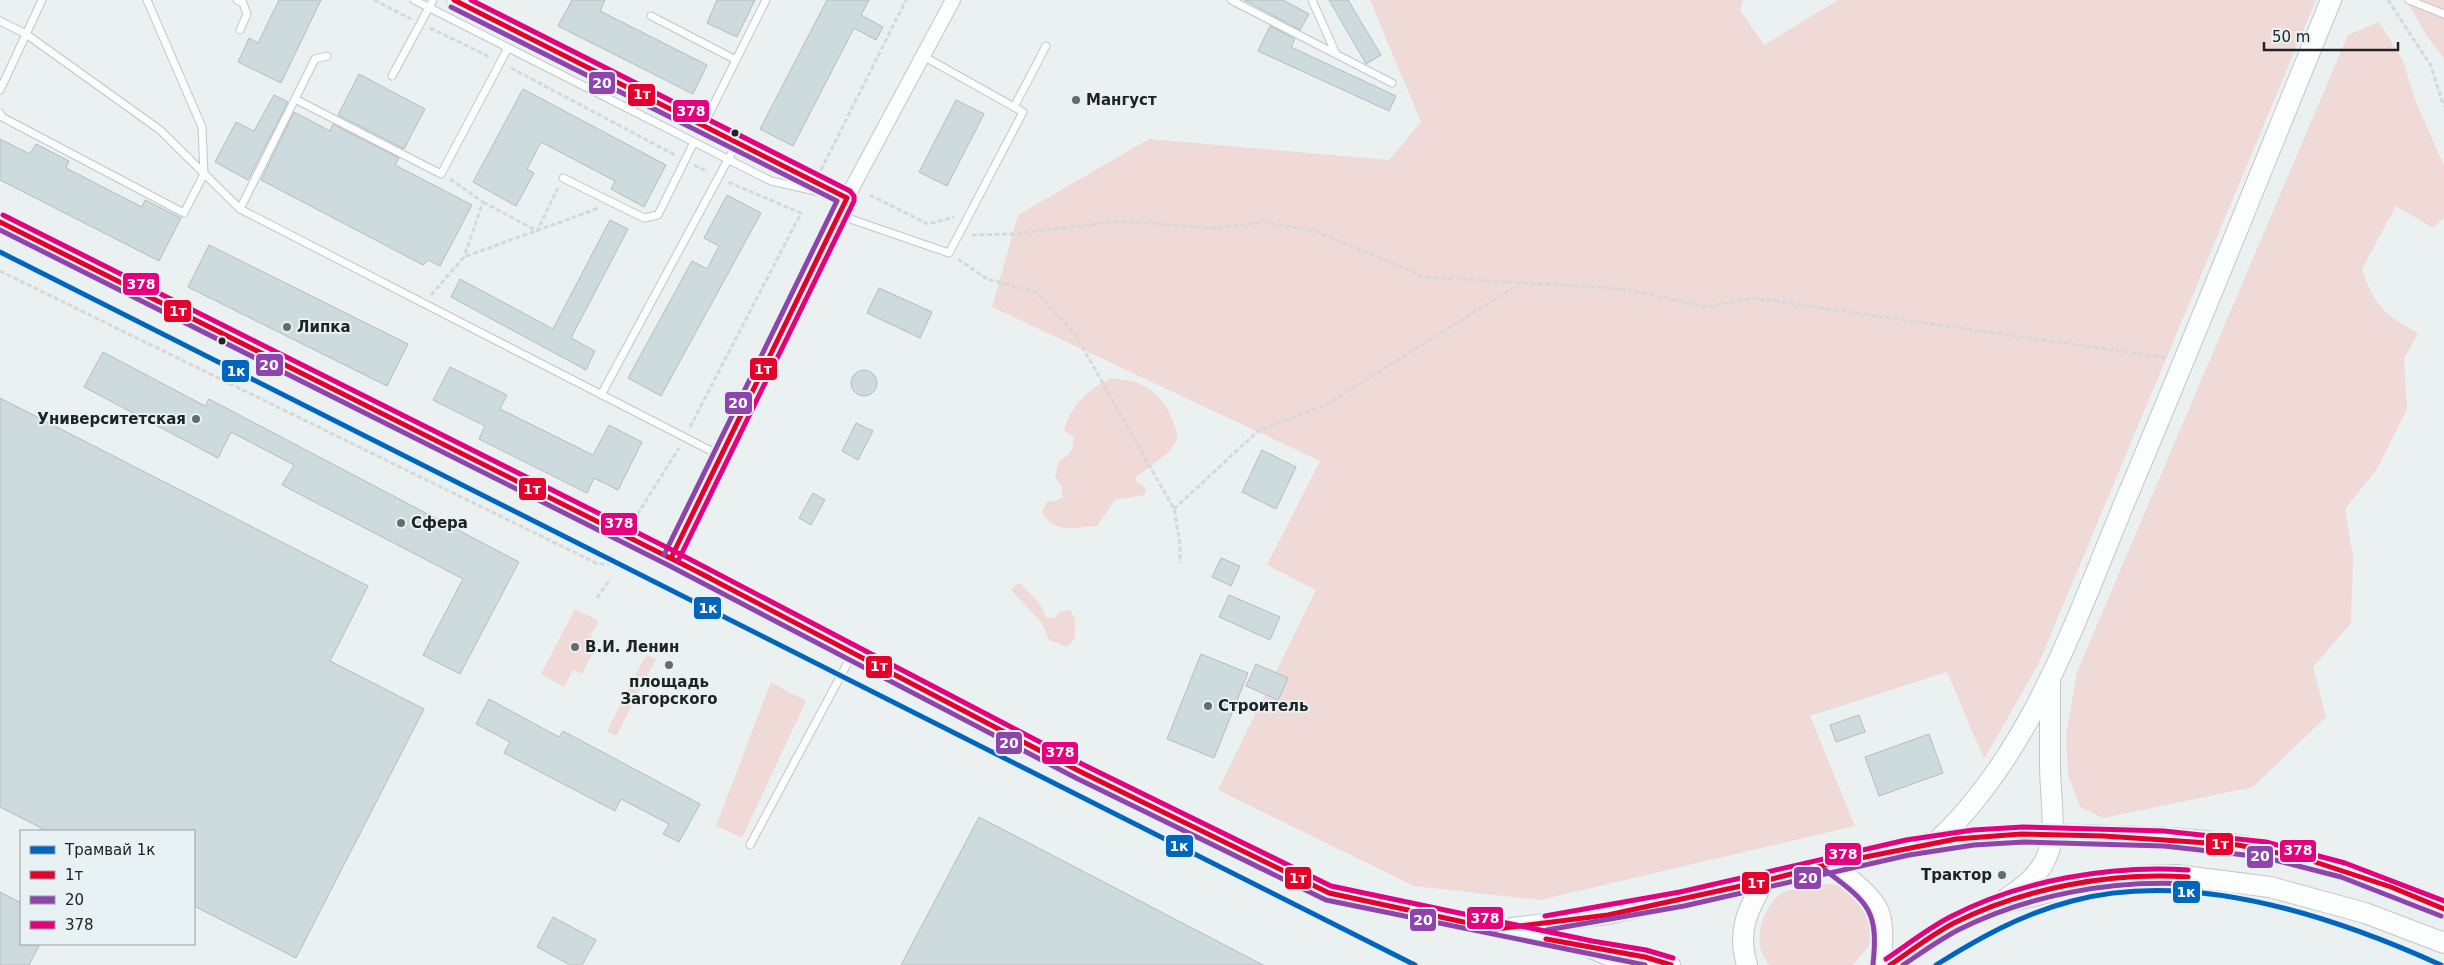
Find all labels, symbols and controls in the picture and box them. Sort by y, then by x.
scale bar [2264,20,2398,52]
text: 50 m [2272,28,2310,46]
line badge: 20 [588,71,616,95]
text: 20 [592,75,612,91]
line badge: 1т [627,83,656,107]
text: 1т [633,86,652,102]
place label: Мангуст [1086,91,1157,109]
marker: Мангуст [1070,94,1082,106]
line badge: 378 [672,99,710,123]
text: 378 [676,103,706,119]
unlabelled marker [730,128,740,138]
line badge: 378 [122,272,160,296]
text: 378 [126,276,156,292]
line badge: 1т [163,299,192,323]
text: 1т [169,303,188,319]
place label: Липка [297,318,351,336]
marker: Липка [281,321,293,333]
unlabelled marker [217,336,227,346]
line badge: 20 [255,353,284,377]
text: 20 [259,357,279,373]
line badge: 1т [749,357,778,381]
line badge: 1к [221,359,250,383]
text: 1т [754,361,773,377]
text: 1к [226,363,246,379]
line badge: 20 [724,391,753,415]
text: 20 [728,395,748,411]
place label: Университетская [37,410,186,428]
marker: Университетская [190,413,202,425]
line badge: 1т [518,477,547,501]
text: 1т [523,481,542,497]
line badge: 378 [600,512,638,536]
place label: Сфера [411,514,468,532]
text: 378 [604,515,634,531]
marker: Сфера [395,517,407,529]
line badge: 1к [693,596,722,620]
text: 1к [698,600,718,616]
place label: В.И. Ленин [585,638,679,656]
marker: В.И. Ленин [569,641,581,653]
line badge: 1т [865,655,893,679]
text: 1т [870,658,889,674]
marker: площадь Загорского [663,659,675,671]
place label: площадь Загорского [620,673,718,708]
place label: Строитель [1218,697,1309,715]
marker: Строитель [1202,700,1214,712]
line badge: 20 [995,731,1023,755]
text: 20 [999,735,1019,751]
line badge: 378 [1041,741,1079,765]
text: 378 [1045,744,1075,760]
legend [20,830,195,945]
line badge: 1т [2205,832,2234,856]
line badge: 1к [1165,834,1194,858]
text: 1т [2211,836,2230,852]
text: 1к [1169,838,1189,854]
line badge: 378 [2279,839,2317,863]
text: Трамвай 1к [64,841,155,859]
line badge: 378 [1824,842,1862,866]
text: 378 [2283,842,2313,858]
line badge: 20 [2246,845,2274,869]
text: 378 [1828,846,1858,862]
text: 20 [2250,848,2270,864]
text: 1т [65,866,84,884]
line badge: 1т [1284,866,1312,890]
line badge: 20 [1793,866,1822,890]
place label: Трактор [1921,866,1992,884]
marker: Трактор [1996,869,2008,881]
text: 1т [1289,870,1308,886]
text: 20 [1798,870,1818,886]
line badge: 1т [1741,871,1770,895]
text: 1т [1747,875,1766,891]
line badge: 1к [2172,880,2201,904]
text: 1к [2176,884,2196,900]
text: 20 [65,891,84,909]
line badge: 378 [1466,906,1504,930]
line badge: 20 [1409,908,1437,932]
text: 378 [1470,910,1500,926]
text: 20 [1413,912,1433,928]
text: 378 [65,916,94,934]

